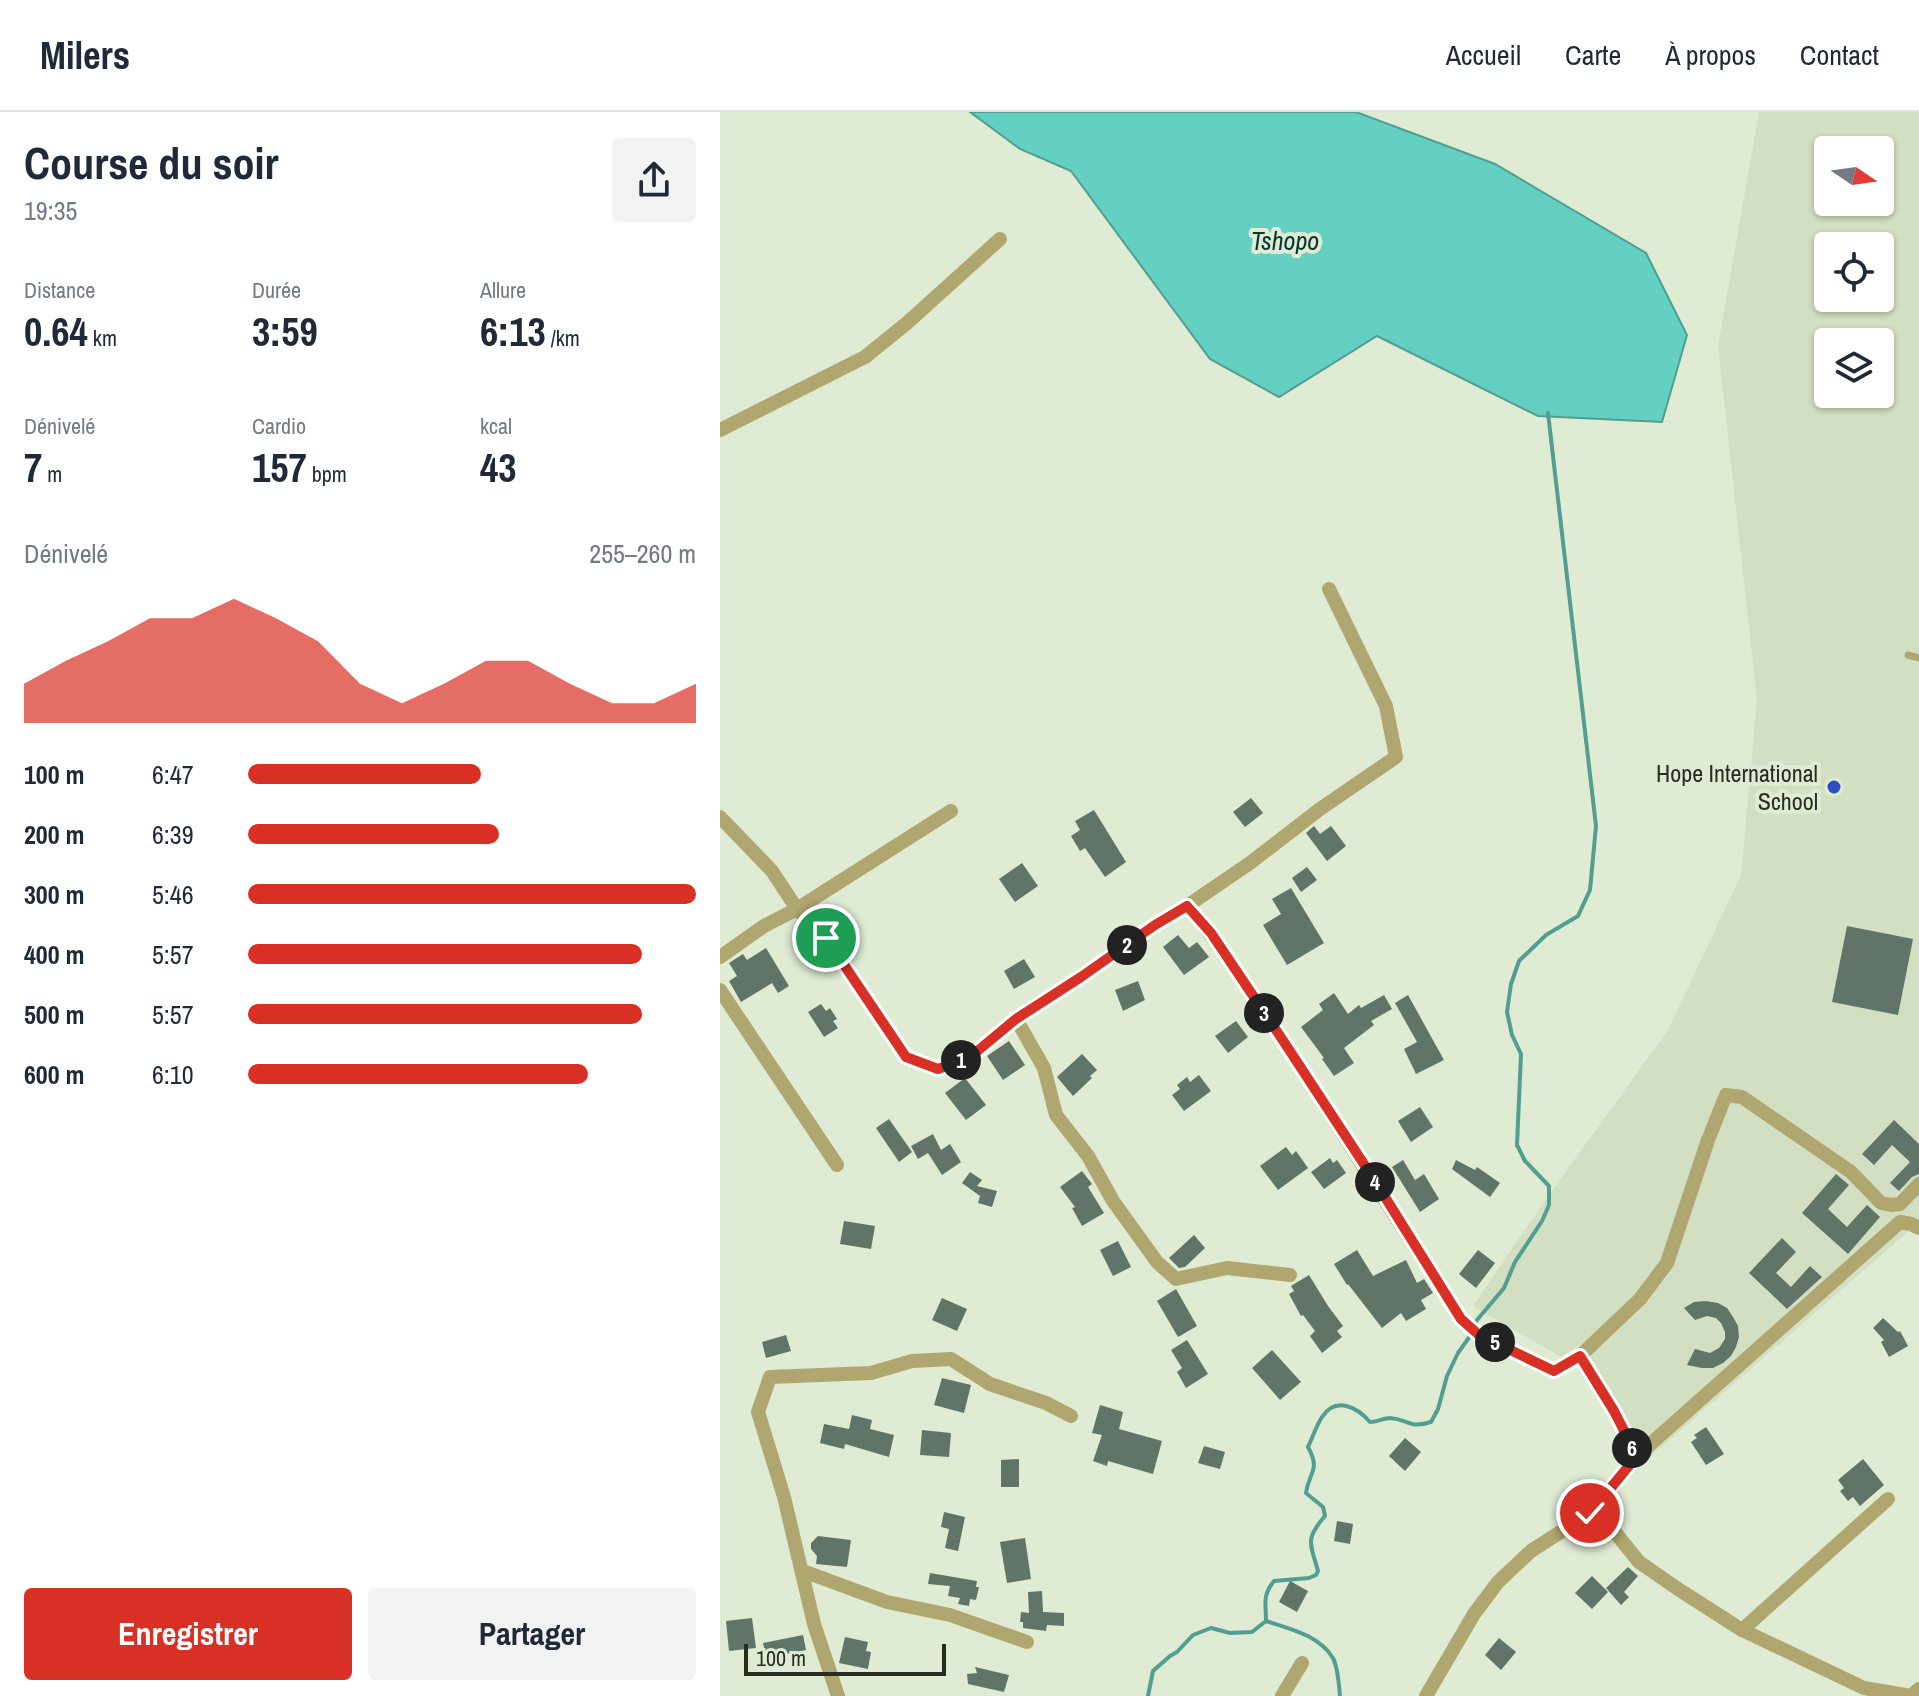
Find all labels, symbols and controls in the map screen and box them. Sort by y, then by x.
text: Milers [40,30,130,81]
text: Accueil [1446,36,1521,74]
text: Carte [1565,36,1621,74]
text: À propos [1665,36,1756,74]
text: Contact [1800,36,1879,74]
text: Course du soir [24,133,279,193]
north arrow [1814,136,1894,216]
map controls [1814,136,1894,408]
button: share [612,138,696,222]
text: 19:35 [24,193,77,228]
water label: Tshopo [1251,223,1319,258]
button: locate [1814,232,1894,312]
text: Distance [24,275,95,305]
text: Durée [252,275,301,305]
text: Allure [480,275,526,305]
text: 0.64 [24,305,88,358]
text: 3:59 [252,305,318,358]
text: 6:13 [480,305,546,358]
text: km [88,323,117,353]
text: /km [546,323,580,353]
button: layers [1814,328,1894,408]
text: Dénivelé [24,411,95,441]
text: Cardio [252,411,306,441]
text: kcal [480,411,512,441]
text: 7 [24,441,42,494]
text: 157 [252,441,307,494]
text: 43 [480,441,516,494]
text: m [42,459,62,489]
text: bpm [307,459,347,489]
text: Dénivelé [24,536,108,571]
text: 255–260 m [589,536,696,571]
text: 100 m [24,757,84,792]
text: 6:47 [152,757,194,792]
place label: Hope International School [1656,757,1818,817]
marker: Hope International School [1825,778,1843,796]
text: 200 m [24,817,84,852]
text: 6:39 [152,817,194,852]
text: 300 m [24,877,84,912]
text: 5:46 [152,877,194,912]
pin [792,904,860,972]
icon: arrive [804,916,848,960]
pin: 2 [1107,925,1147,965]
text: 2 [1122,930,1132,960]
text: 400 m [24,937,84,972]
text: 5:57 [152,937,194,972]
pin: 3 [1244,993,1284,1033]
text: 500 m [24,997,84,1032]
text: 5:57 [152,997,194,1032]
text: 3 [1259,998,1269,1028]
pin: 1 [941,1040,981,1080]
text: 1 [956,1045,966,1075]
text: 600 m [24,1057,84,1092]
text: 6:10 [152,1057,194,1092]
pin: 4 [1355,1162,1395,1202]
text: 4 [1370,1167,1380,1197]
pin: 5 [1475,1322,1515,1362]
text: 5 [1490,1327,1500,1357]
pin: 6 [1612,1428,1652,1468]
text: 6 [1627,1433,1637,1463]
pin [1556,1479,1624,1547]
icon: check [1568,1491,1612,1535]
button: Enregistrer [24,1588,352,1680]
button: Partager [368,1588,696,1680]
scale bar [744,1640,946,1676]
text: 100 m [756,1643,806,1673]

